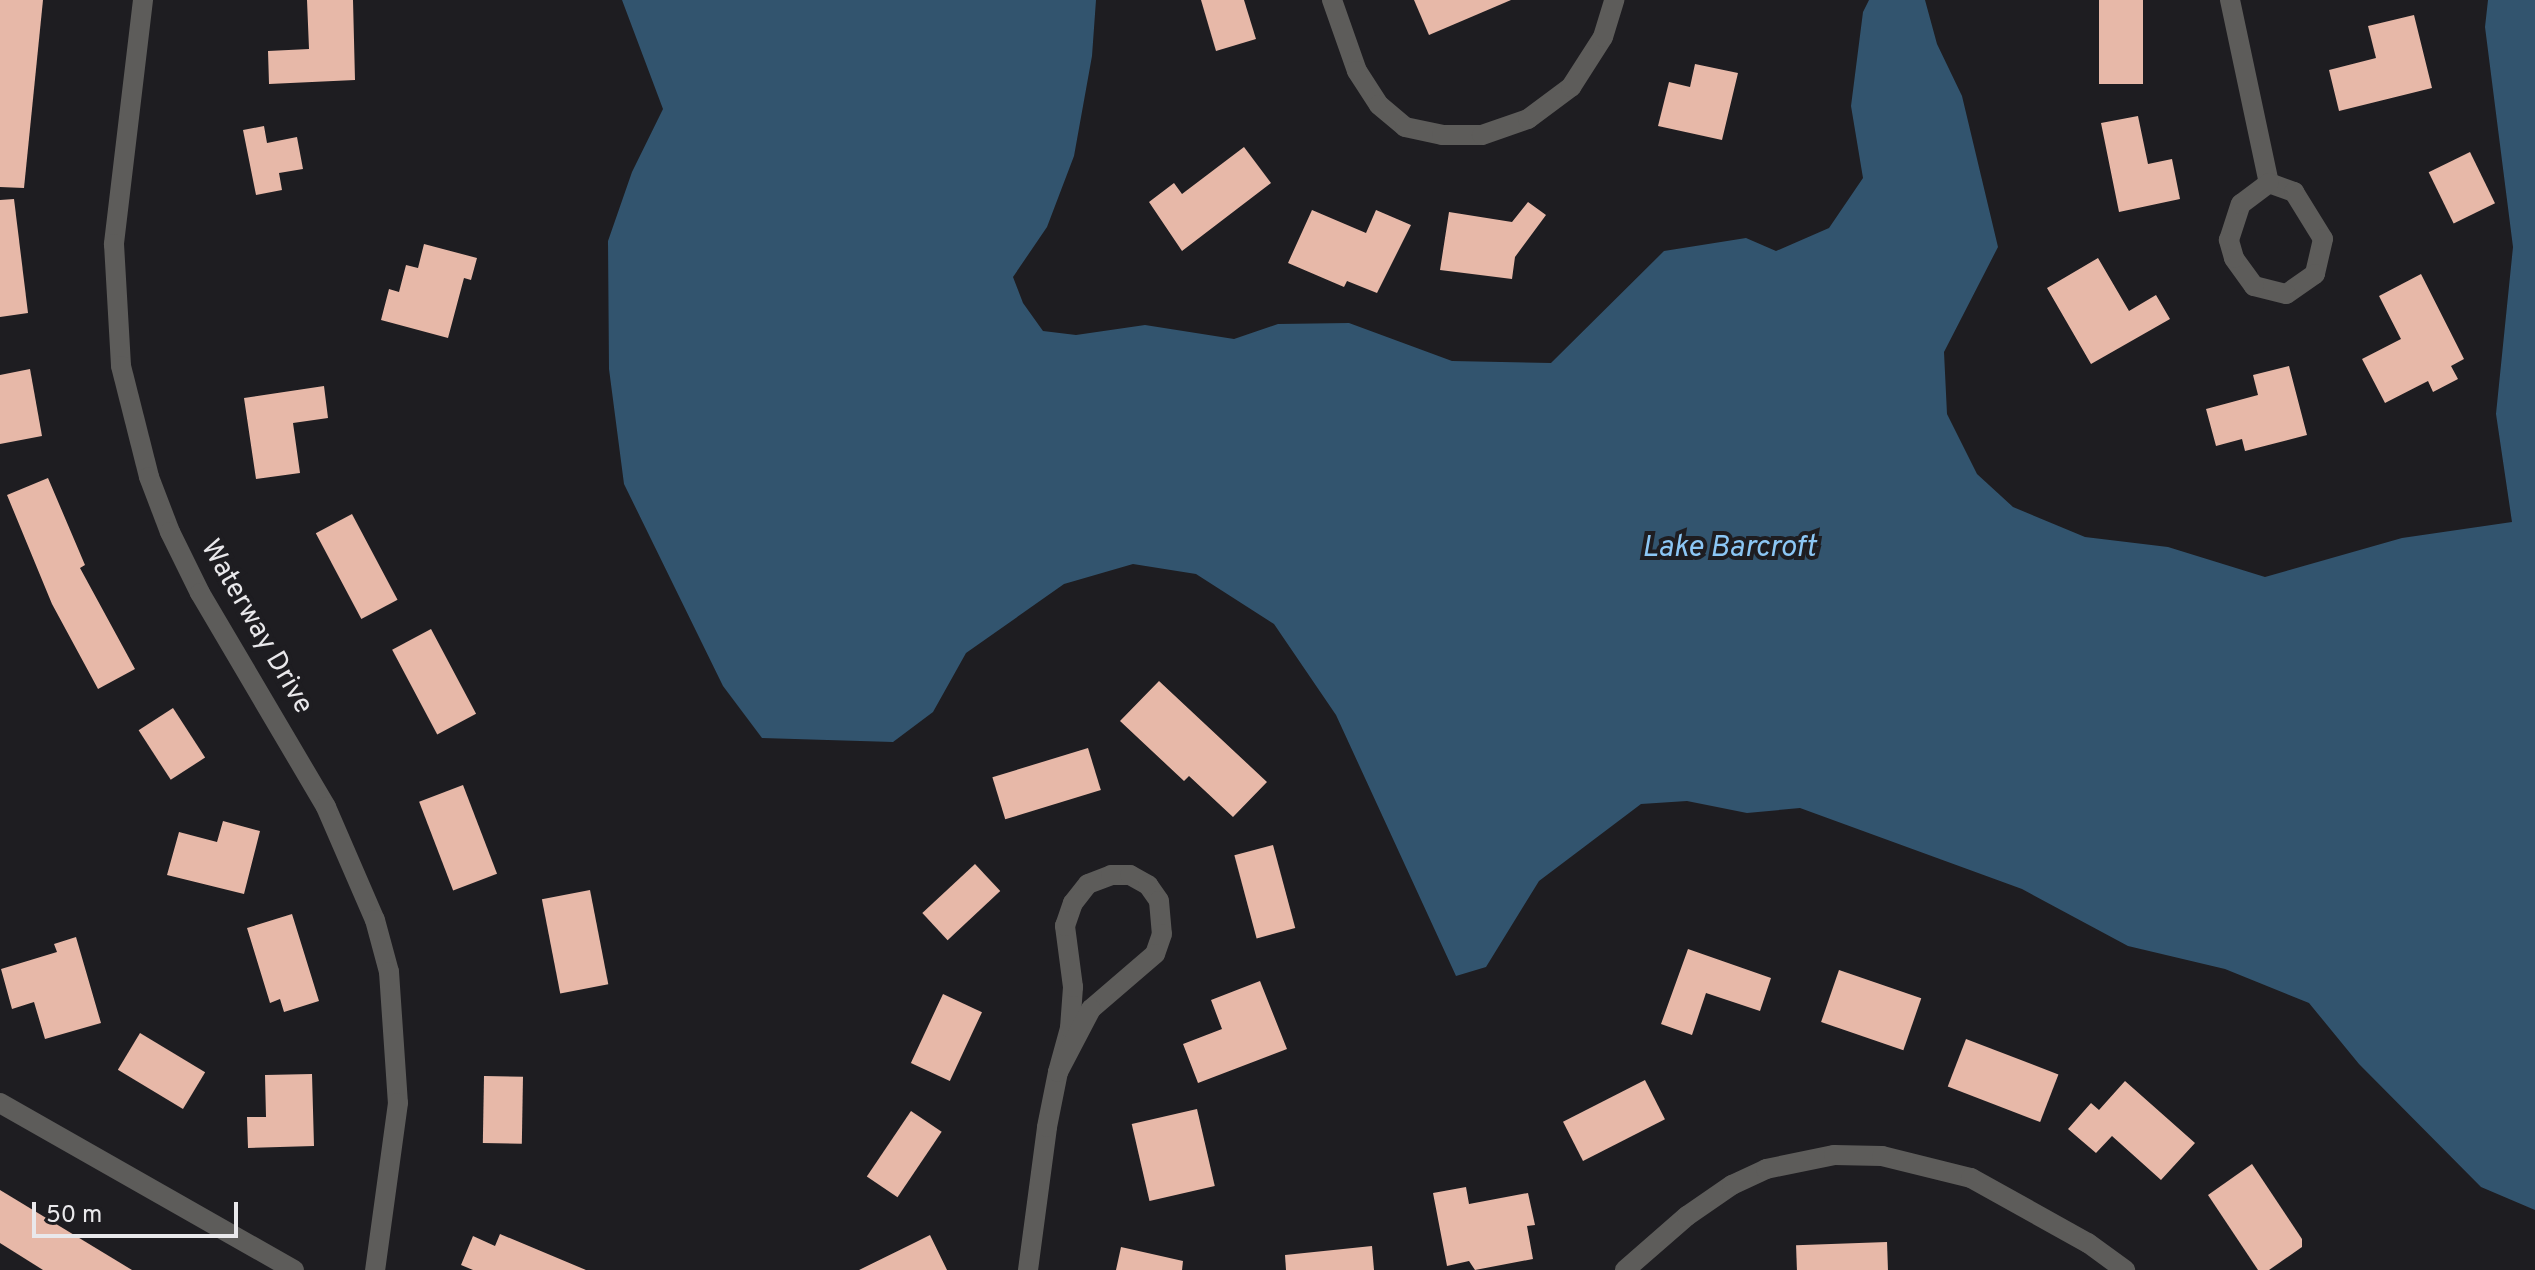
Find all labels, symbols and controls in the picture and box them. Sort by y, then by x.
water label: Lake Barcroft [1642,531,1816,567]
street label: Waterway Drive [192,534,320,720]
scale bar [36,1186,242,1236]
text: 50 m [46,1201,102,1231]

